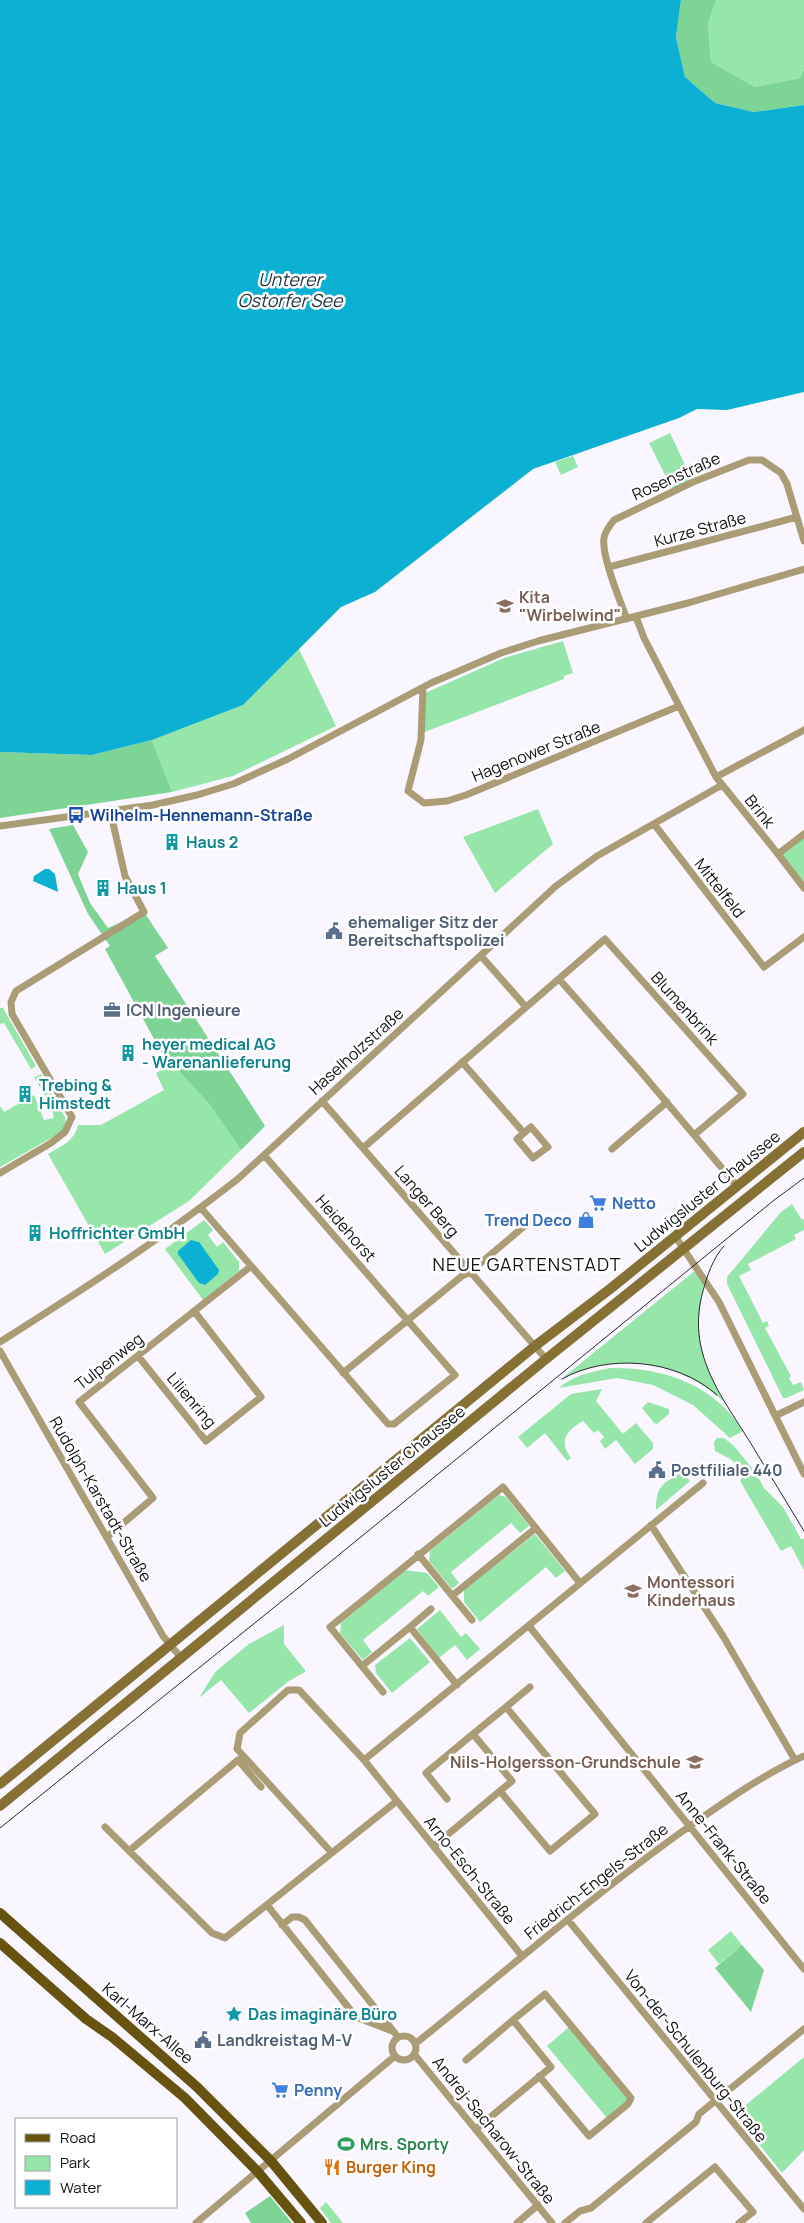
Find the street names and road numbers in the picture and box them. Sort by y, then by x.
street label: Rosenstraße [628,447,724,505]
street label: Kurze Straße [652,506,748,552]
street label: Hagenower Straße [468,715,604,787]
street label: Brink [740,790,781,833]
street label: Mittelfeld [690,854,750,922]
street label: Blumenbrink [646,967,725,1050]
street label: Haselholzstraße [304,1002,408,1100]
street label: Ludwigsluster Chaussee [629,1125,785,1257]
street label: Langer Berg [390,1160,464,1242]
street label: Heidehorst [311,1190,381,1266]
street label: Tulpenweg [70,1327,148,1395]
street label: Lilienring [162,1367,222,1433]
street label: Ludwigsluster Chaussee [314,1400,470,1532]
street label: Rudolph-Karstadt-Straße [45,1412,157,1586]
street label: Anne-Frank-Straße [671,1785,777,1909]
street label: Arno-Esch-Straße [419,1811,521,1929]
street label: Friedrich-Engels-Straße [520,1818,672,1944]
street label: Von-der-Schulenburg-Straße [620,1965,772,2147]
street label: Karl-Marx-Allee [98,1977,198,2069]
street label: Andrej-Sacharow-Straße [428,2052,560,2208]

